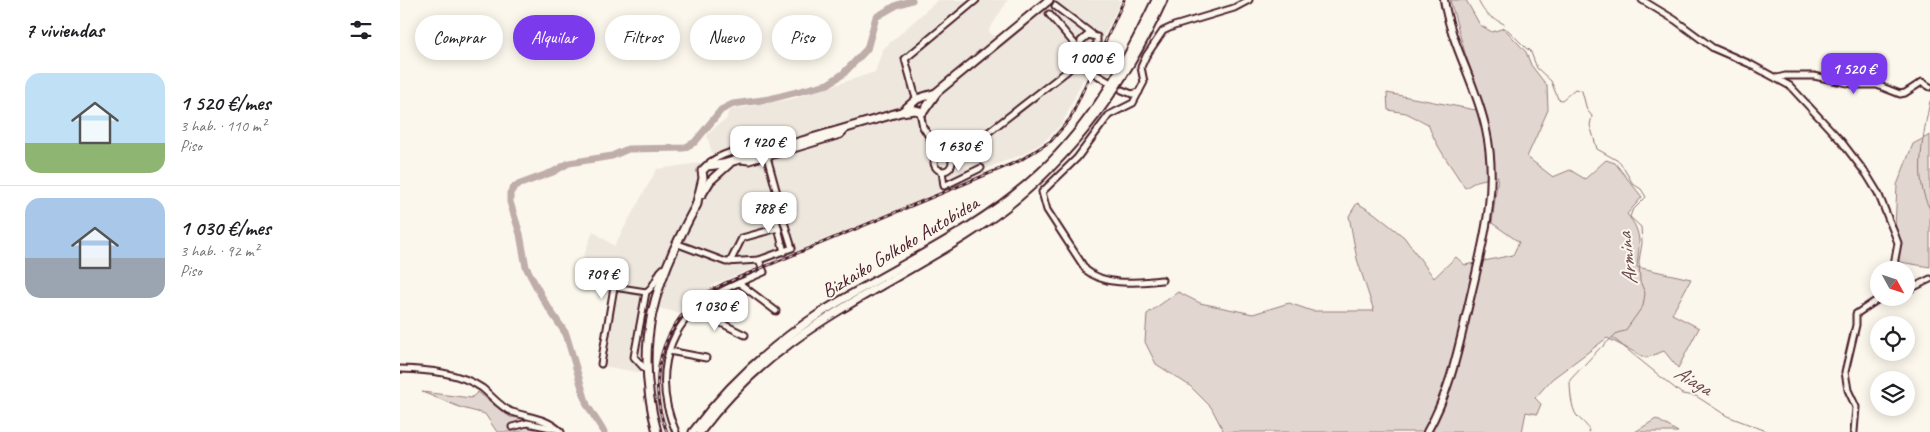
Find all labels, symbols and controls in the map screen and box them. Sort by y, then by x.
chip: Comprar [415,15,503,60]
chip: Alquilar [513,15,595,60]
chip: Filtros [605,15,680,60]
chip: Nuevo [690,15,762,60]
chip: Piso [772,15,832,60]
icon: filters [347,16,375,44]
text: 7 viviendas [25,17,104,43]
pin: 1 000 € [1045,42,1137,84]
text: 1 000 € [1069,48,1113,68]
pin: 1 520 € [1808,52,1900,95]
text: 1 520 € [1832,59,1876,79]
text: 1 520 €/mes [180,90,270,116]
icon: home [65,93,125,153]
text: 3 hab. · 110 m² [180,116,266,136]
pin: 1 420 € [717,126,809,168]
pin: 1 630 € [913,130,1005,172]
text: 1 420 € [741,132,785,152]
text: Piso [180,136,202,156]
text: 1 630 € [937,136,981,156]
street label: Bizkaiko Golkoko Autobidea [817,189,985,304]
pin: 788 € [734,192,804,234]
text: 788 € [753,198,785,218]
text: 1 030 €/mes [180,215,271,241]
icon: home [65,218,125,278]
water label: Armina [1611,229,1643,287]
text: 3 hab. · 92 m² [180,241,259,261]
pin: 709 € [567,258,637,300]
text: Piso [180,261,202,281]
north arrow [1870,261,1915,306]
map controls [1870,261,1915,416]
text: 709 € [586,264,618,284]
pin: 1 030 € [669,290,761,332]
text: 1 030 € [693,296,737,316]
button: locate [1870,316,1915,361]
water label: Aiaga [1670,359,1718,402]
button: layers [1870,371,1915,416]

